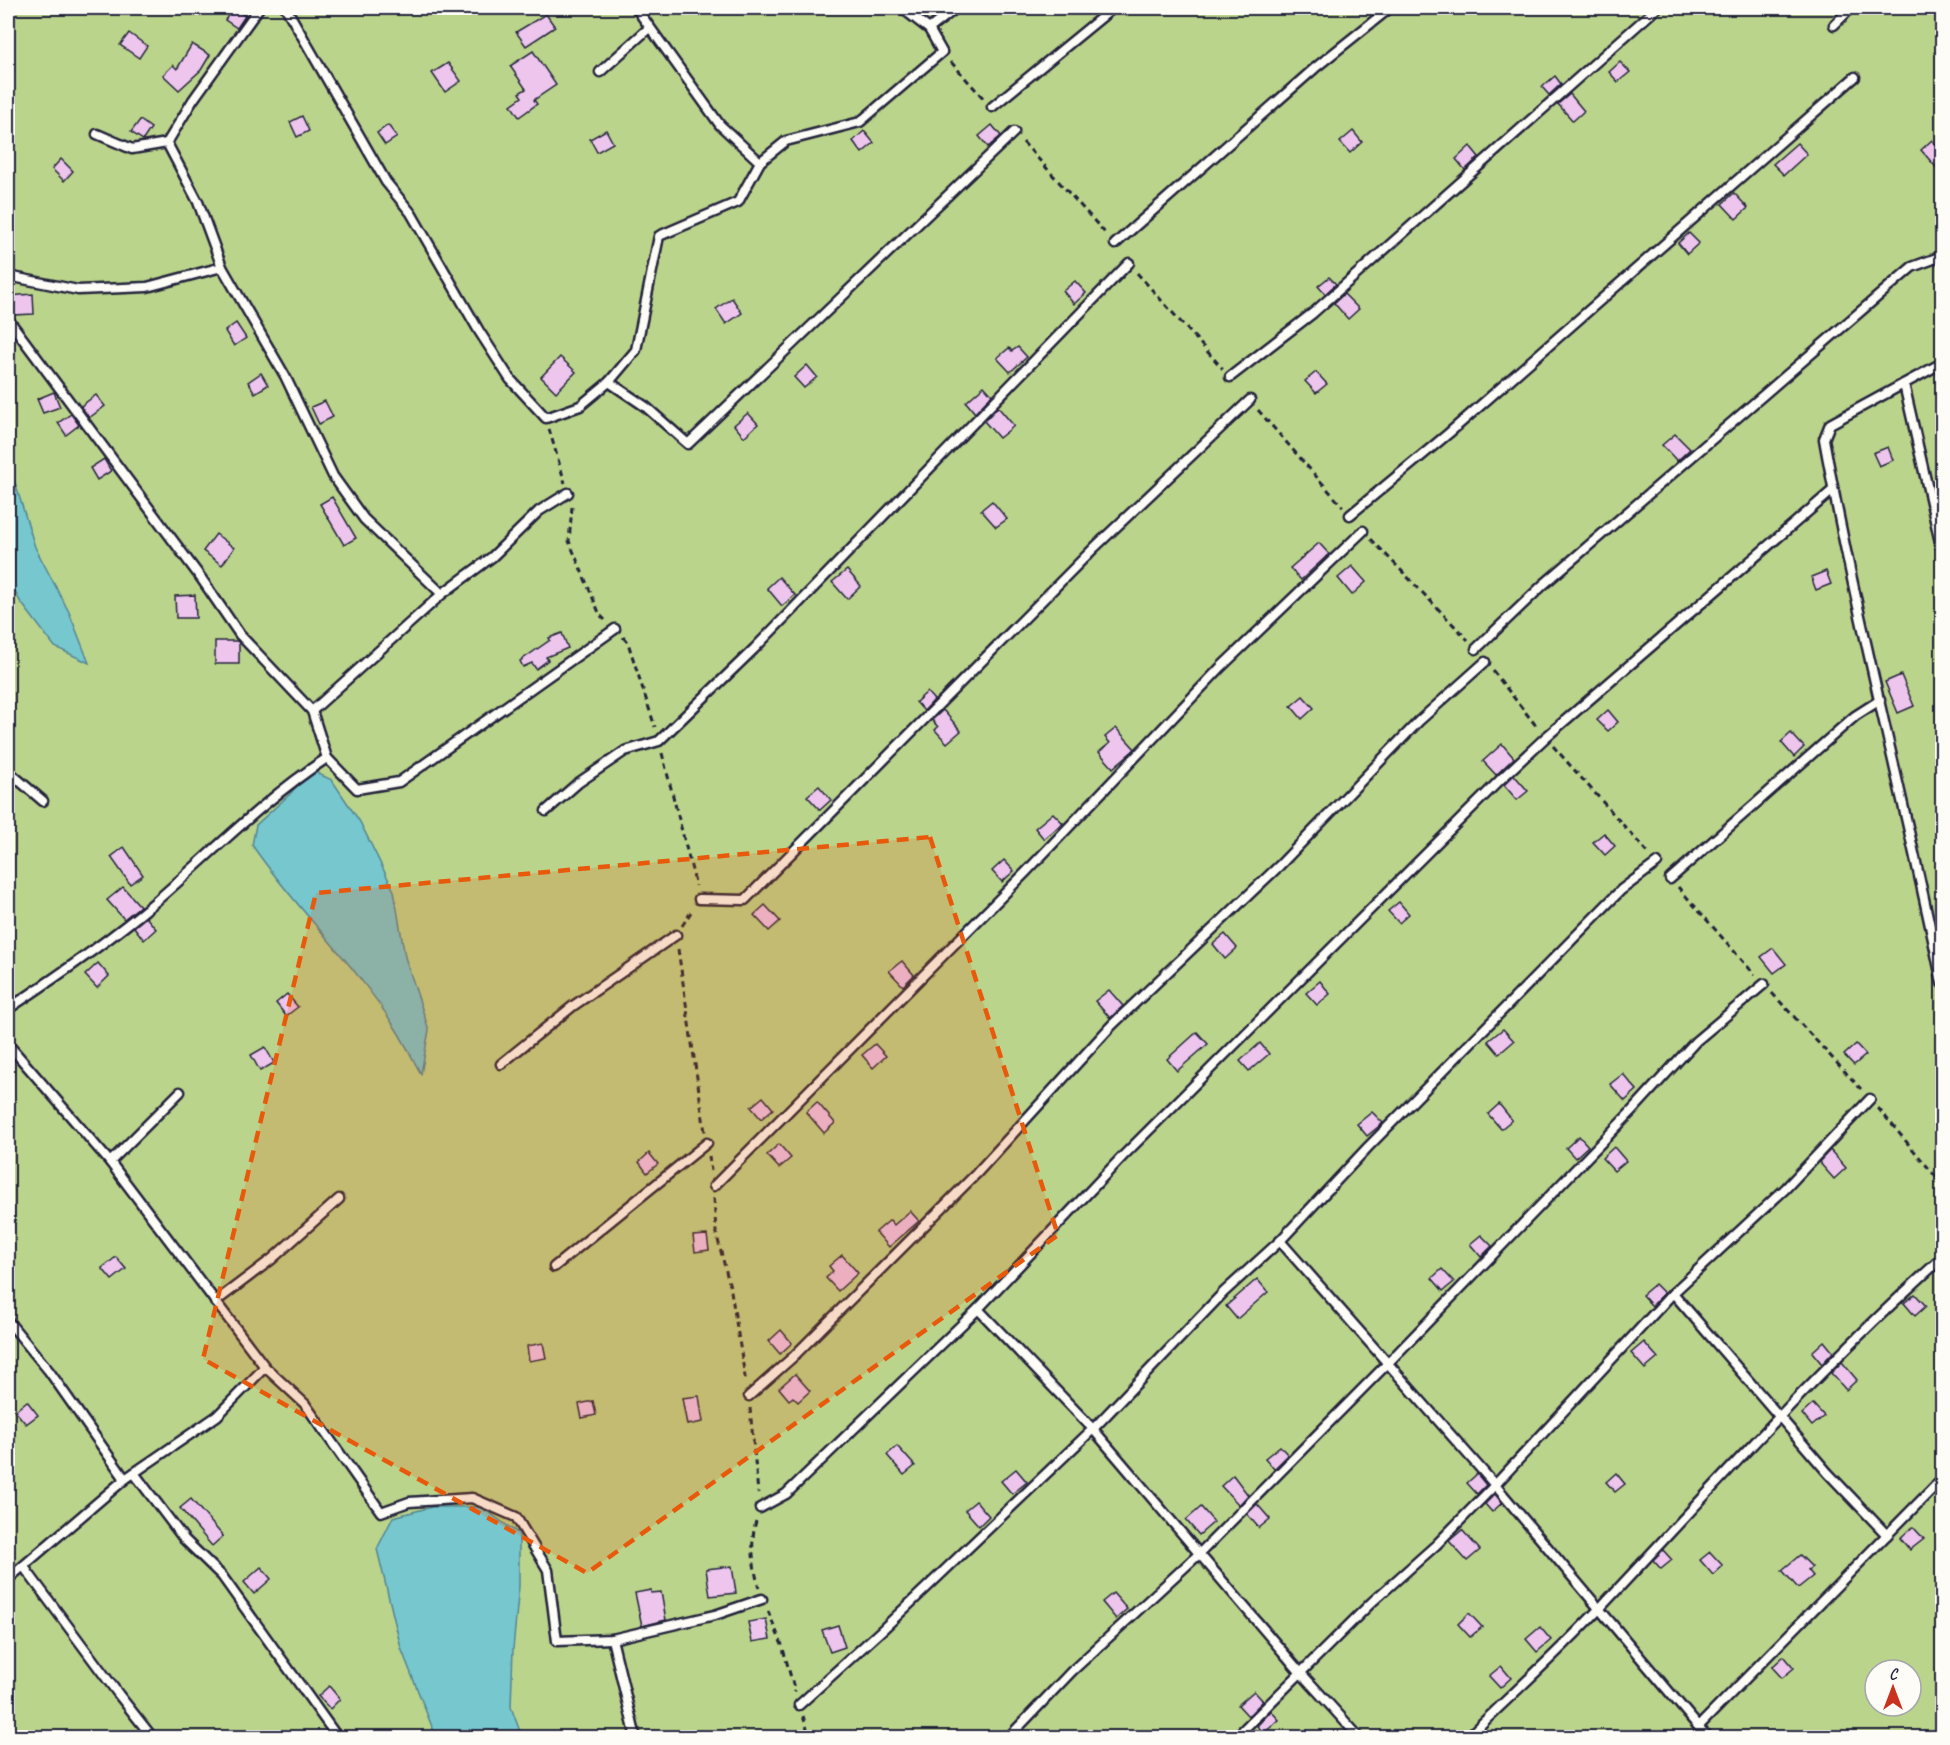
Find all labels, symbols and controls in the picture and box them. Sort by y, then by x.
north arrow [1863,1658,1923,1718]
text: С [1889,1664,1899,1684]

